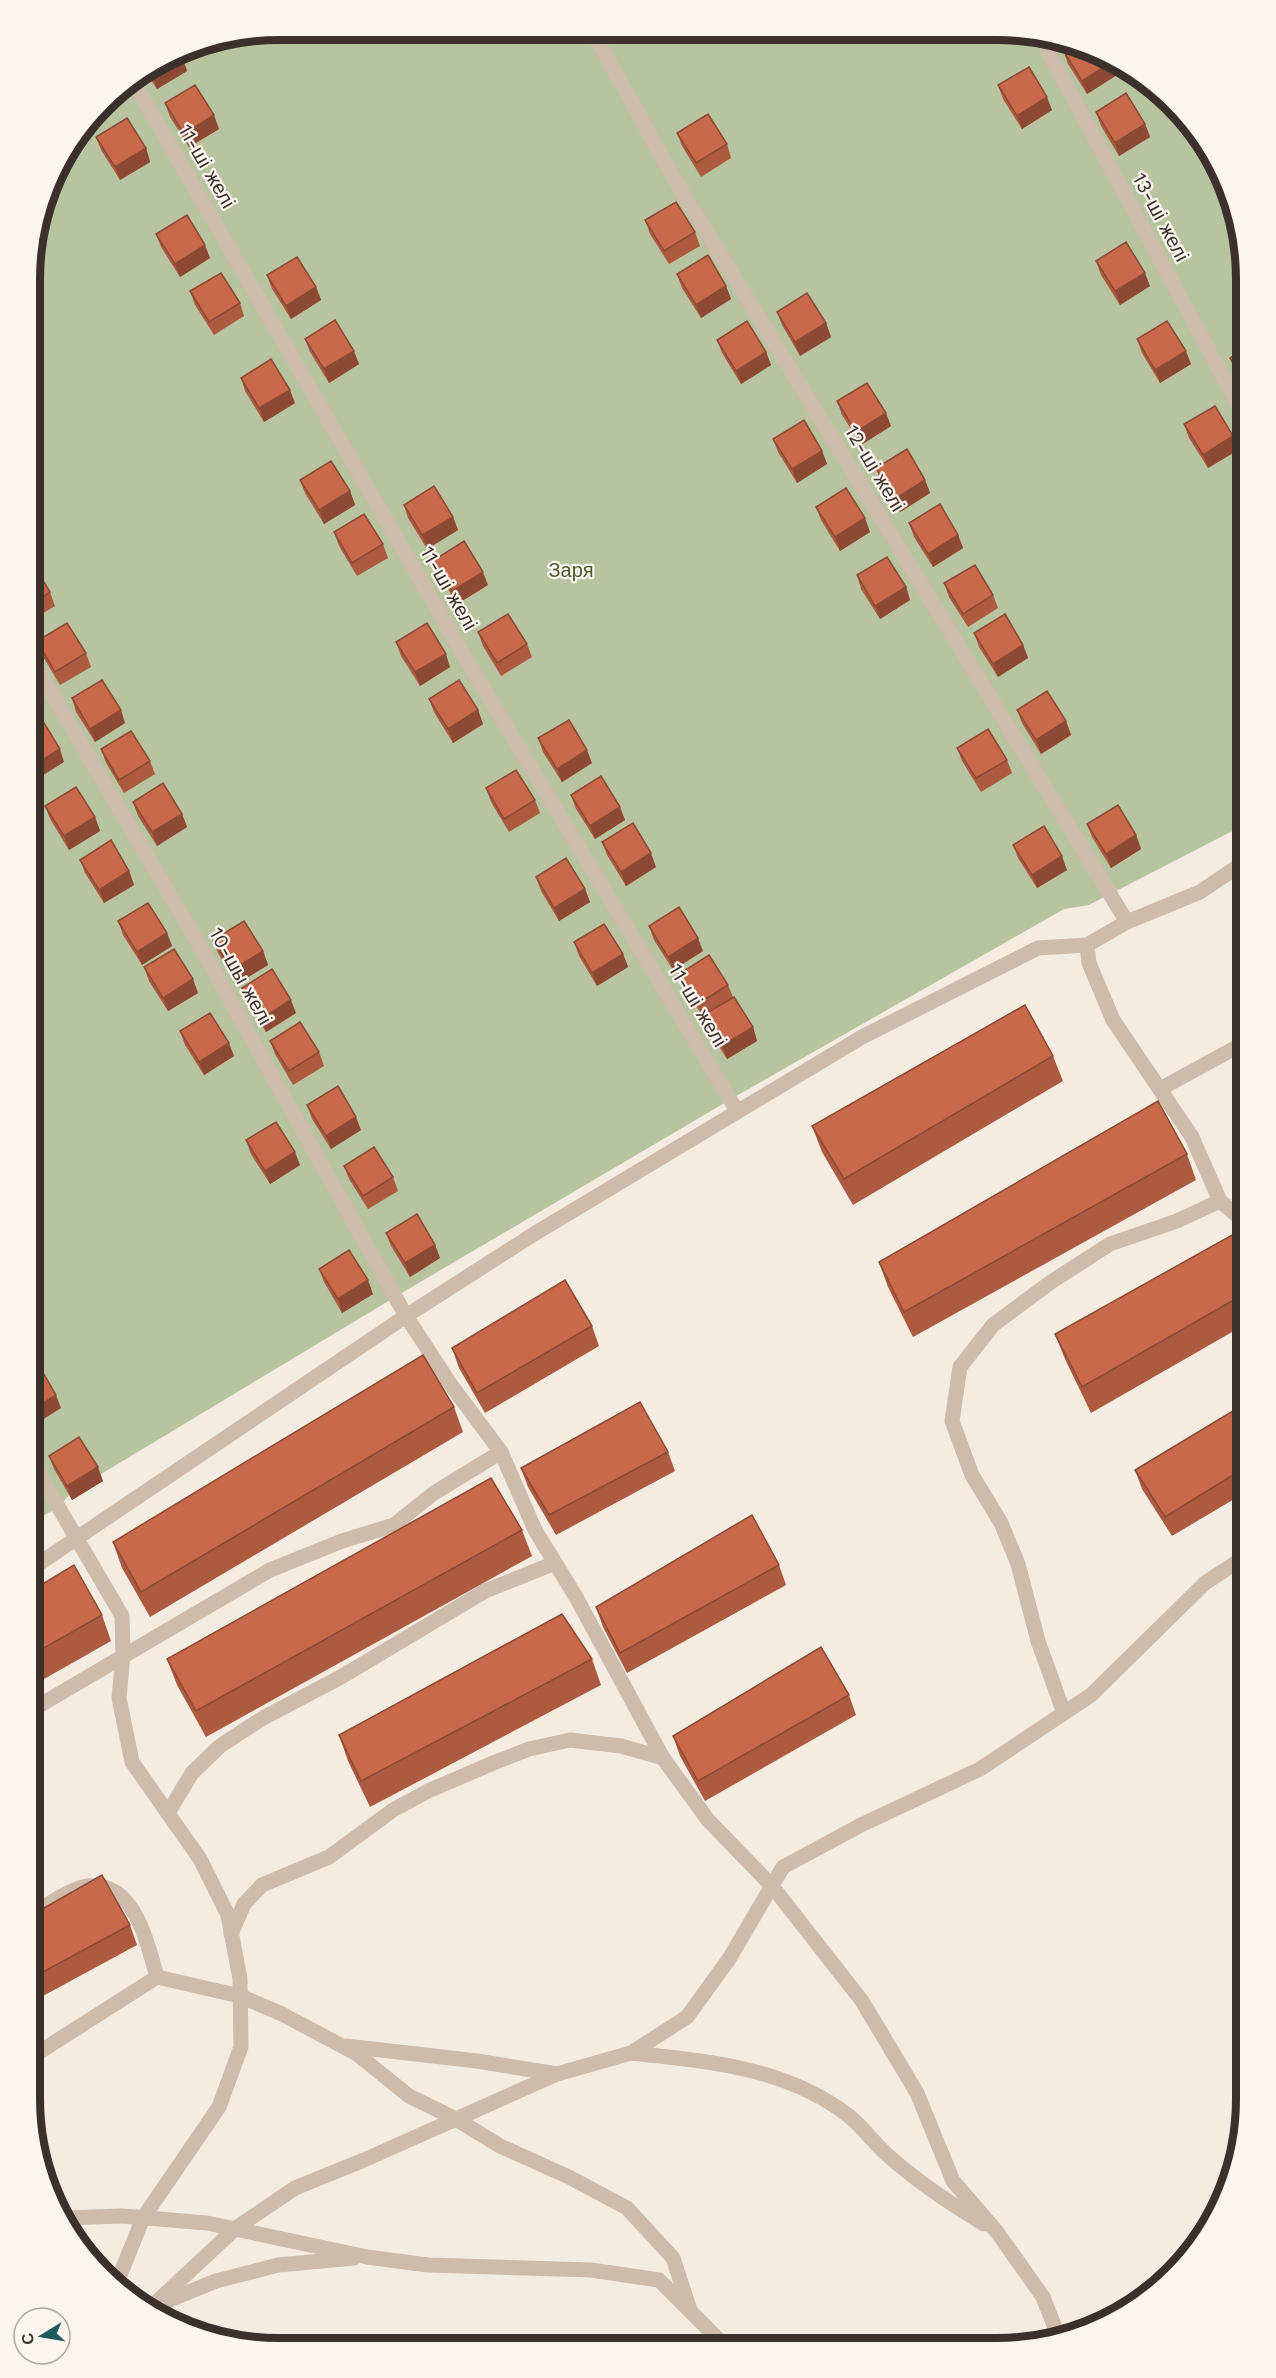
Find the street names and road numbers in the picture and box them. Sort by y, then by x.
street label: 11-ші желі [173,120,241,212]
street label: 13-ші желі [1128,169,1194,265]
street label: 12-ші желі [840,420,910,516]
street label: 11-ші желі [415,542,483,634]
street label: 10-шы желі [204,923,278,1029]
street label: 11-ші желі [664,959,732,1051]

